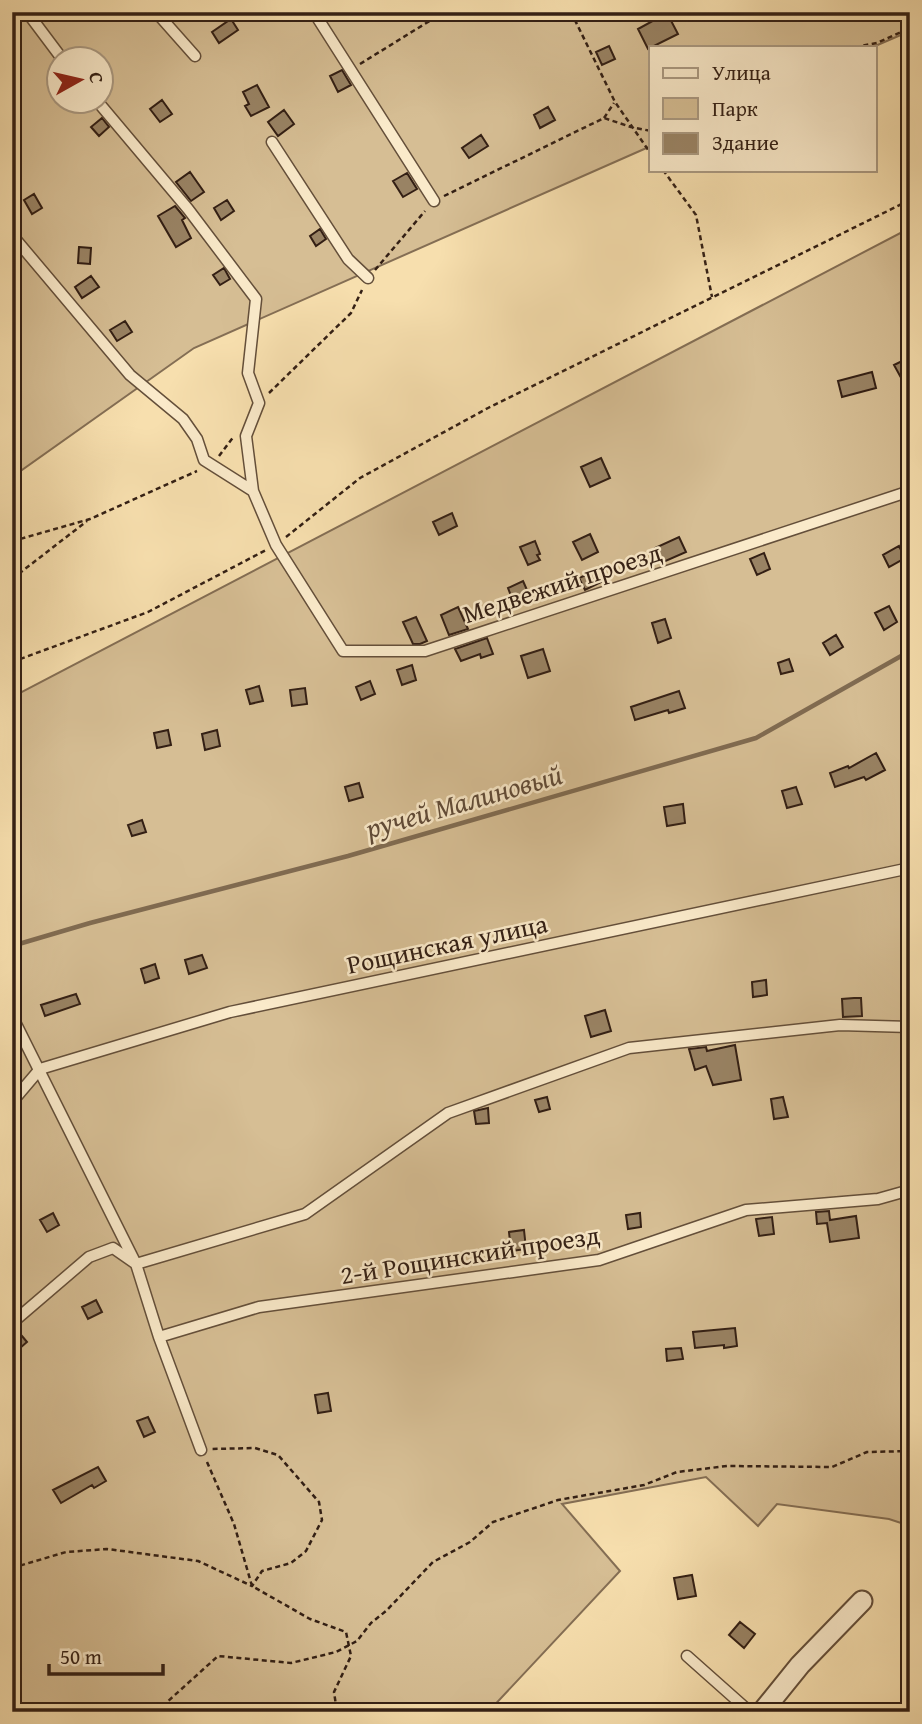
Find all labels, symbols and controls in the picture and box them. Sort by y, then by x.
north arrow [46,46,116,116]
legend [649,46,876,172]
text: Улица [712,57,771,88]
text: С [82,70,111,85]
text: Парк [712,93,758,124]
text: Здание [712,127,779,158]
street label: Медвежий проезд [457,532,666,633]
water label: ручей Малиновый [360,753,567,848]
street label: Рощинская улица [343,903,552,984]
street label: 2-й Рощинский проезд [338,1215,602,1294]
scale bar [49,1633,163,1677]
text: 50 m [60,1641,102,1672]

